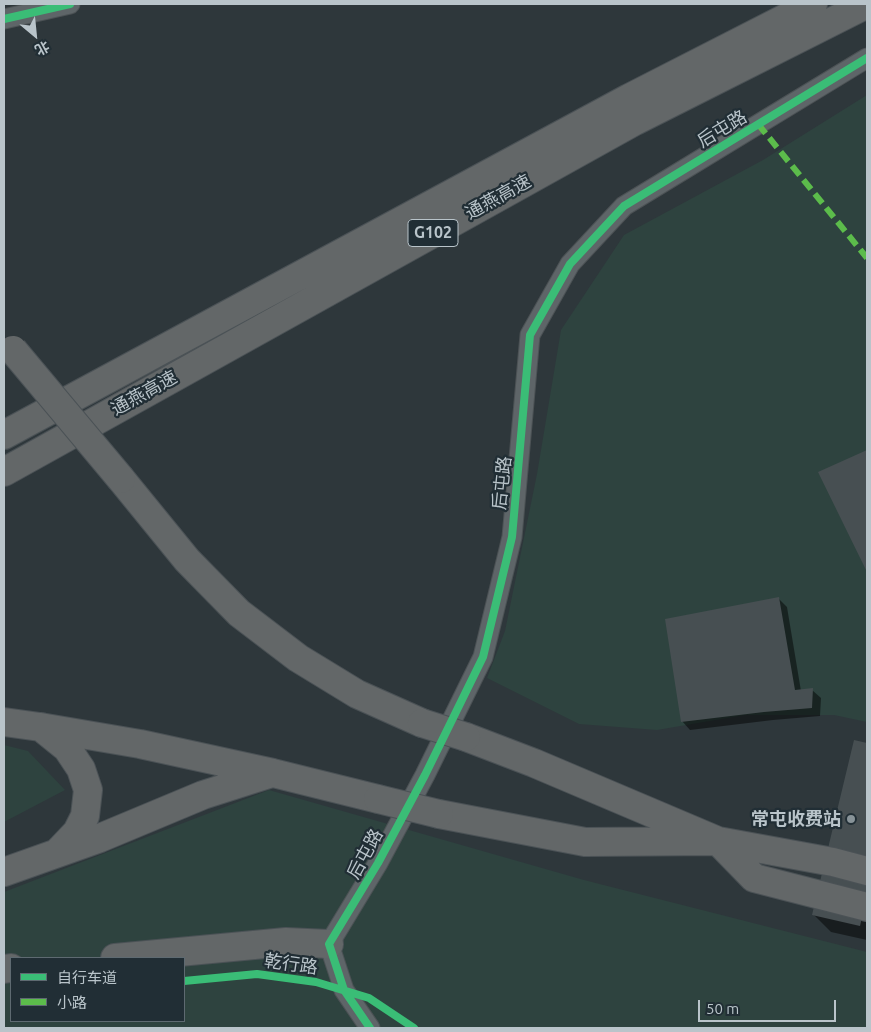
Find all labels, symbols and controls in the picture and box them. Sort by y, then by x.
north arrow [10,10,60,60]
text: 北 [32,38,52,59]
street label: 后屯路 [693,106,751,152]
street label: 通燕高速 [461,170,535,224]
road number: G102 [408,220,458,247]
street label: 通燕高速 [107,366,181,420]
street label: 后屯路 [488,455,516,511]
place label: 常屯收费站 [751,808,841,830]
marker: 常屯收费站 [845,813,857,825]
street label: 后屯路 [342,825,388,883]
street label: 乾行路 [263,950,319,978]
legend [10,957,185,1022]
text: 自行车道 [57,969,117,986]
scale bar [701,990,838,1022]
text: 小路 [57,994,87,1011]
text: 50 m [706,1000,739,1017]

